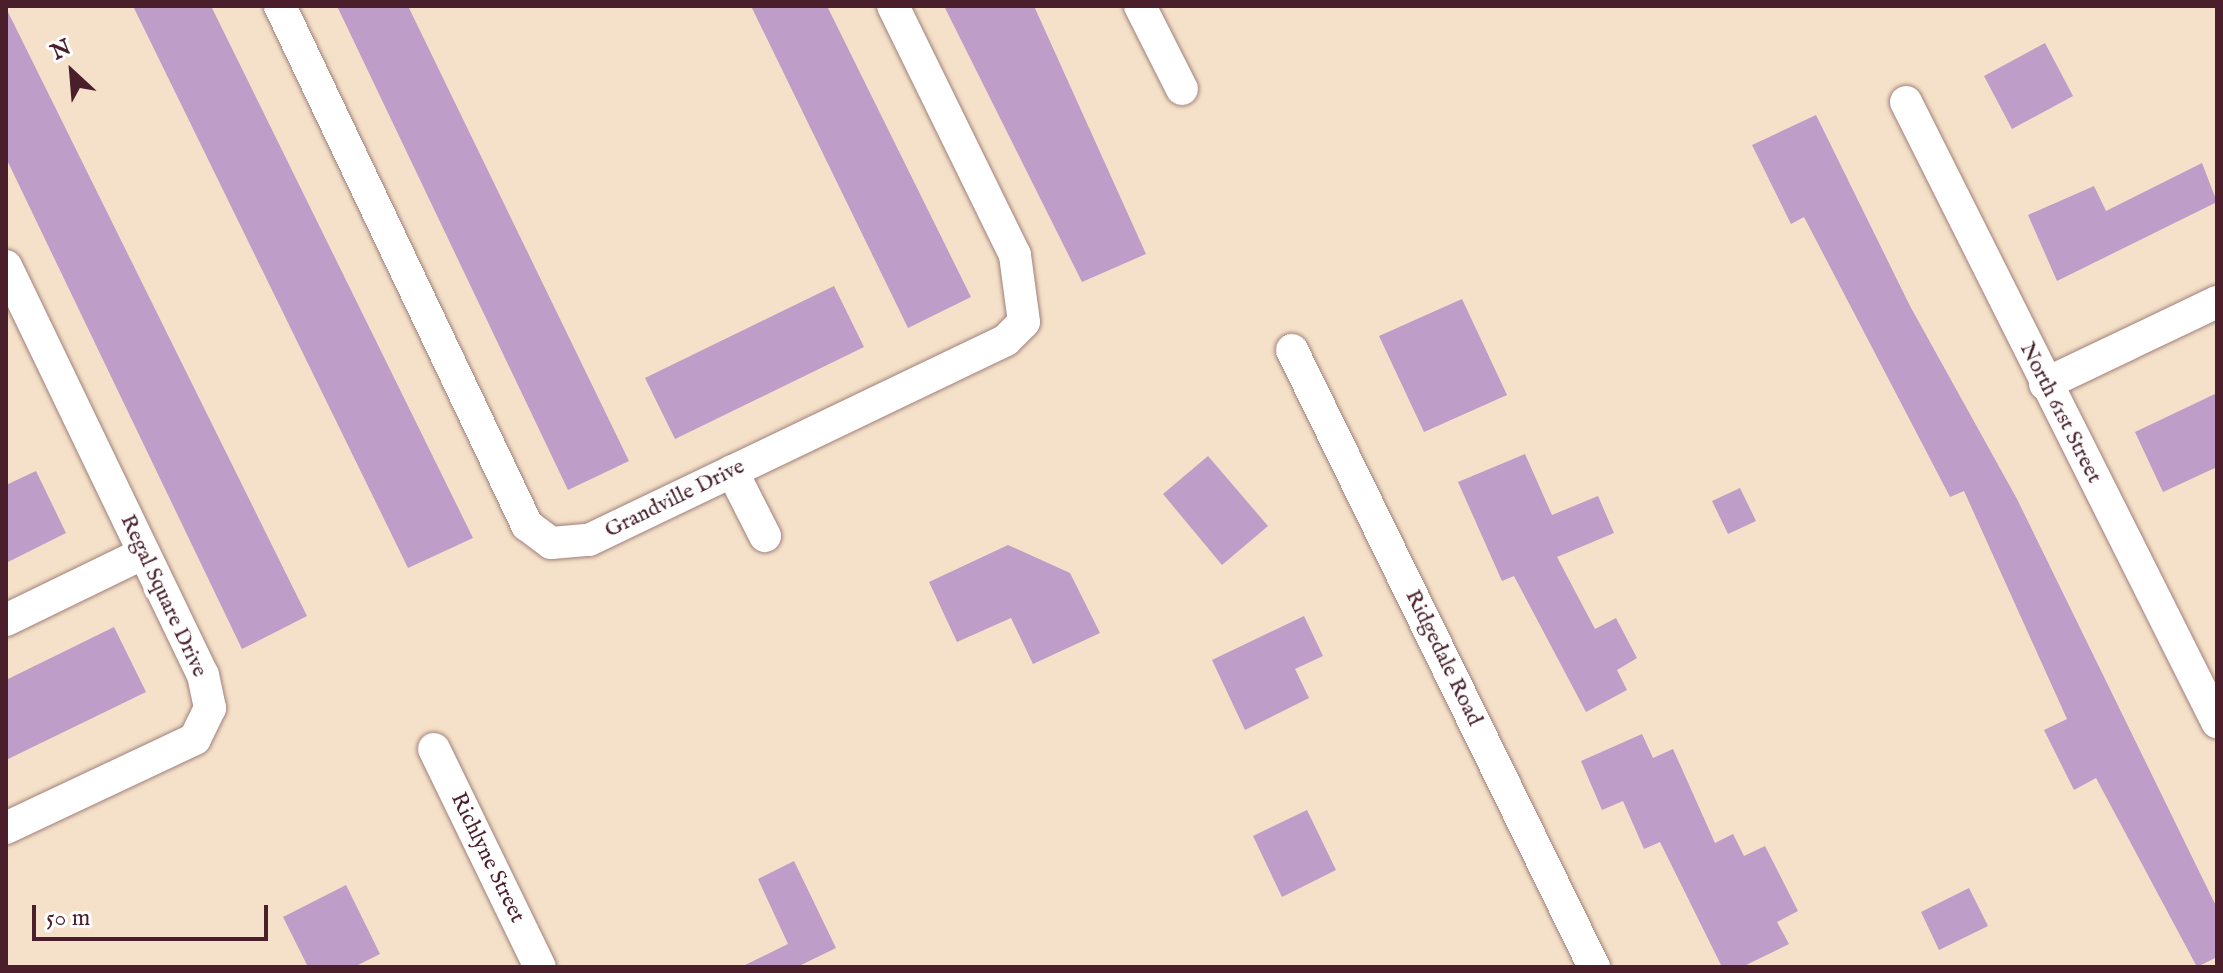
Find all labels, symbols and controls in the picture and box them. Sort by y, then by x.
north arrow [32,32,112,112]
text: N [47,34,76,67]
street label: North 61st Street [2013,338,2107,488]
street label: Grandville Drive [601,454,749,544]
street label: Regal Square Drive [114,511,212,681]
street label: Ridgedale Road [1399,586,1487,730]
street label: Richlyne Street [444,789,530,927]
scale bar [36,889,272,939]
text: 50 m [46,903,90,934]

